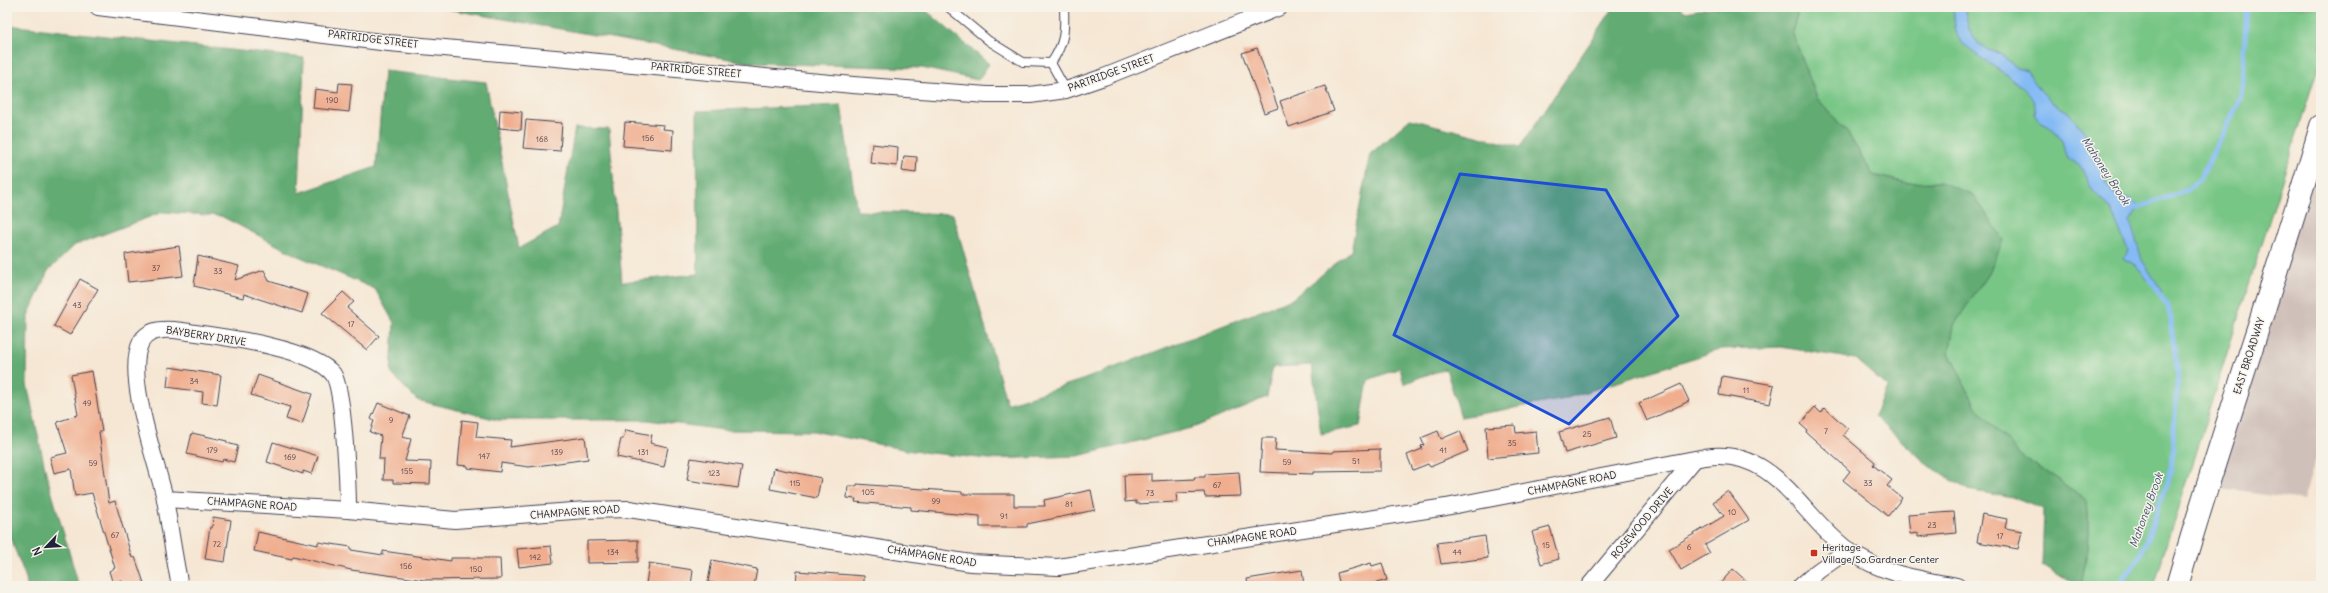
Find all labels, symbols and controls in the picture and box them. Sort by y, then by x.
street label: PARTRIDGE STREET [327,27,419,51]
street label: PARTRIDGE STREET [1066,51,1156,95]
street label: PARTRIDGE STREET [650,60,742,80]
house number: 190 [325,95,339,105]
house number: 156 [642,133,655,143]
house number: 168 [536,134,549,144]
water label: Mahoney Brook [2079,134,2134,209]
house number: 37 [152,263,160,273]
house number: 33 [213,266,223,276]
house number: 43 [72,300,82,310]
street label: EAST BROADWAY [2230,316,2268,396]
house number: 17 [347,319,355,329]
street label: BAYBERRY DRIVE [165,323,247,349]
house number: 34 [189,376,199,386]
house number: 11 [1743,385,1749,395]
house number: 49 [82,398,92,408]
house number: 9 [389,415,394,425]
house number: 7 [1824,426,1828,436]
house number: 25 [1583,429,1592,439]
house number: 35 [1507,438,1517,448]
house number: 179 [206,445,218,455]
house number: 41 [1439,445,1447,455]
house number: 139 [551,447,564,457]
house number: 131 [638,447,648,457]
house number: 147 [478,451,490,461]
house number: 169 [284,452,297,462]
house number: 51 [1352,456,1360,466]
house number: 59 [1282,457,1292,467]
house number: 59 [88,458,98,468]
house number: 155 [401,466,414,476]
house number: 123 [708,468,721,478]
street label: CHAMPAGNE ROAD [1526,468,1618,498]
water label: Mahoney Brook [2126,469,2166,549]
house number: 115 [790,478,801,488]
house number: 33 [1863,478,1873,488]
house number: 67 [1213,480,1221,490]
street label: ROSEWOOD DRIVE [1608,484,1676,561]
house number: 105 [861,487,875,497]
house number: 73 [1146,488,1155,498]
street label: CHAMPAGNE ROAD [207,494,297,514]
house number: 99 [931,496,941,506]
house number: 81 [1065,499,1073,509]
street label: CHAMPAGNE ROAD [530,502,620,522]
house number: 10 [1728,507,1736,517]
house number: 91 [1000,511,1008,521]
house number: 23 [1928,520,1937,530]
street label: CHAMPAGNE ROAD [1206,524,1298,550]
north arrow [26,527,66,567]
house number: 67 [111,530,119,540]
house number: 17 [1996,531,2004,541]
house number: 72 [213,539,222,549]
house number: 15 [1542,540,1550,550]
place label: Heritage Village/So.Gardner Center [1822,541,1939,566]
house number: 6 [1687,542,1692,552]
street label: CHAMPAGNE ROAD [886,543,978,569]
text: N [29,545,45,558]
house number: 134 [607,547,620,557]
house number: 44 [1452,547,1462,557]
marker: Heritage Village/So.Gardner Center [1809,548,1819,558]
house number: 142 [529,552,542,562]
house number: 156 [400,561,413,571]
house number: 150 [469,564,483,574]

